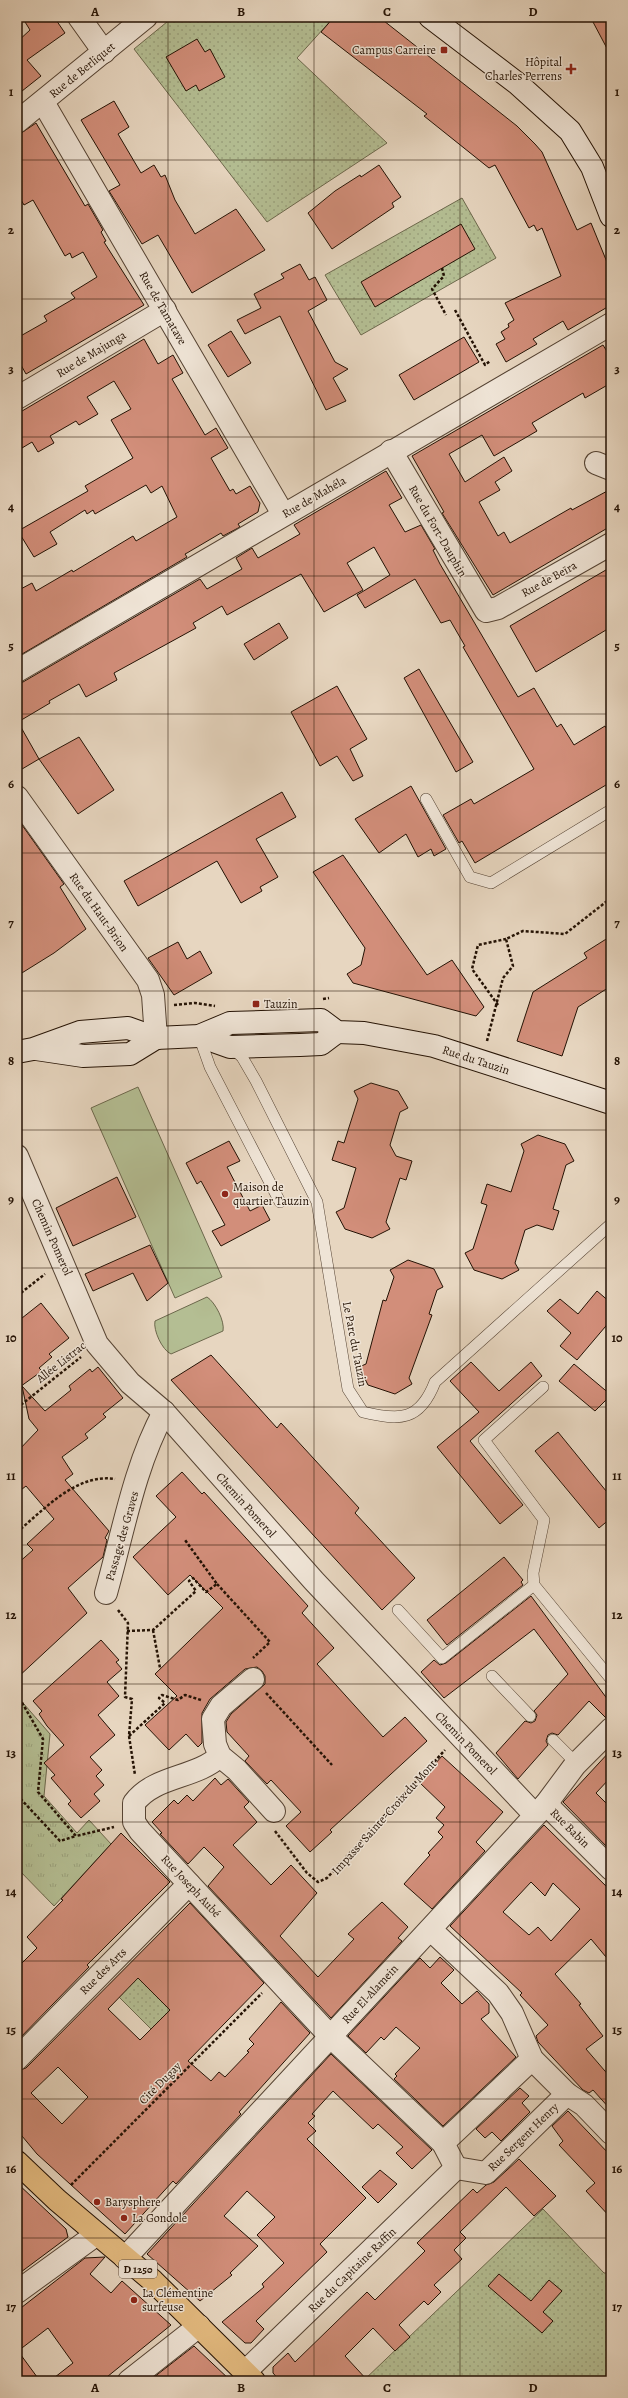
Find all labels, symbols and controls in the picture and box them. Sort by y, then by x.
text: A [90,3,100,20]
text: B [237,3,245,20]
text: C [383,3,391,20]
text: D [528,3,538,20]
street label: Rue de Berliquet [46,38,118,102]
place label: Campus Carreire [352,42,436,58]
marker: Campus Carreire [439,45,449,55]
place label: Hôpital Charles Perrens [485,54,562,84]
marker: Hôpital Charles Perrens [565,63,577,75]
text: 1 [9,83,14,100]
text: 1 [615,83,620,100]
text: 2 [8,221,15,238]
text: 2 [614,221,621,238]
street label: Rue de Tamatave [135,268,191,348]
street label: Rue de Majunga [53,327,129,381]
text: 3 [8,360,14,377]
text: 3 [614,360,620,377]
street label: Rue de Mahéla [279,472,349,522]
street label: Rue du Fort-Dauphin [405,482,471,580]
text: 4 [8,498,14,515]
text: 4 [614,498,620,515]
street label: Rue de Beïra [518,557,580,601]
text: 5 [8,637,14,654]
text: 5 [614,637,620,654]
text: 6 [8,775,14,792]
text: 6 [614,775,620,792]
street label: Rue du Haut-Brion [66,869,133,955]
text: 7 [8,914,14,931]
text: 7 [614,914,620,931]
place label: Tauzin [264,996,298,1012]
marker: Tauzin [251,999,261,1009]
street label: Rue du Tauzin [440,1042,512,1079]
text: 8 [8,1052,14,1069]
text: 8 [614,1052,620,1069]
place label: Maison de quartier Tauzin [233,1179,310,1209]
marker: Maison de quartier Tauzin [220,1189,230,1199]
text: 9 [8,1191,14,1208]
text: 9 [614,1191,620,1208]
street label: Chemin Pomerol [28,1196,76,1278]
street label: Le Parc du Tauzin [339,1300,371,1388]
text: 10 [5,1329,17,1346]
text: 10 [611,1329,623,1346]
street label: Allée Listrac [32,1337,89,1387]
text: 11 [6,1467,16,1484]
text: 11 [612,1467,622,1484]
street label: Chemin Pomerol [212,1469,280,1541]
street label: Passage des Graves [101,1489,143,1583]
text: 12 [6,1606,17,1623]
text: 12 [612,1606,623,1623]
street label: Chemin Pomerol [432,1708,500,1778]
text: 13 [6,1744,17,1761]
text: 13 [612,1744,623,1761]
street label: Impasse Sainte-Croix du Mont [328,1756,440,1878]
street label: Rue Babin [547,1805,594,1852]
street label: Rue Joseph Aubé [158,1851,224,1921]
text: 14 [6,1883,16,1900]
text: 14 [612,1883,622,1900]
street label: Rue des Arts [76,1944,130,1998]
street label: Rue El-Alamein [338,1961,402,2027]
text: 15 [6,2021,17,2038]
text: 15 [612,2021,623,2038]
street label: Cité Dugay [135,2058,185,2108]
street label: Rue Sergent Henry [484,2099,562,2175]
text: 16 [6,2160,16,2177]
text: 16 [612,2160,622,2177]
place label: Barysphere [105,2194,161,2210]
marker: Barysphere [92,2197,102,2207]
place label: La Gondole [132,2210,187,2226]
marker: La Gondole [119,2213,129,2223]
street label: Rue du Capitaine Raffin [305,2223,400,2316]
road number: D 1250 [119,2260,157,2278]
place label: La Clémentine surfeuse [142,2285,213,2315]
marker: La Clémentine surfeuse [129,2295,139,2305]
text: 17 [6,2298,17,2315]
text: 17 [612,2298,623,2315]
text: A [90,2379,100,2396]
text: B [237,2379,245,2396]
text: C [383,2379,391,2396]
text: D [528,2379,538,2396]

